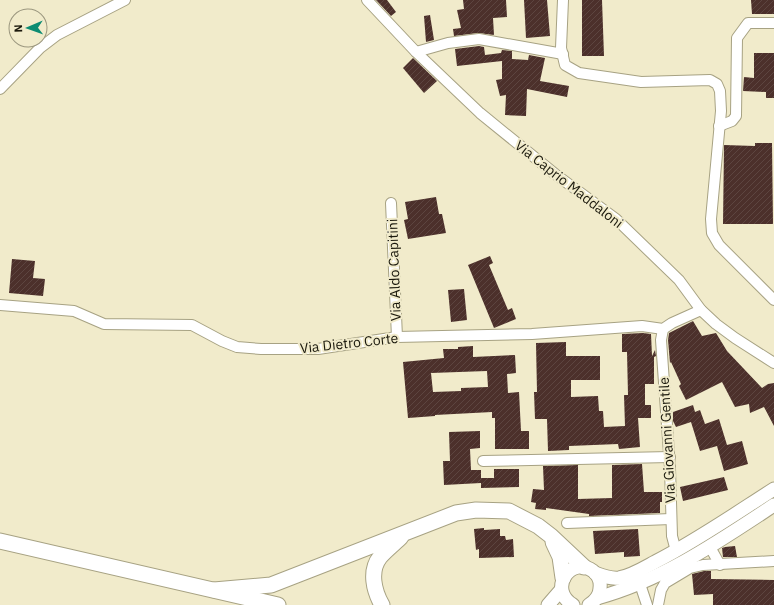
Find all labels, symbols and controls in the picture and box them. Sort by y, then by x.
north arrow [8,8,48,48]
text: N [11,24,25,33]
street label: Via Caprio Maddaloni [511,136,627,232]
street label: Via Aldo Capitini [383,218,405,322]
street label: Via Dietro Corte [299,329,399,357]
street label: Via Giovanni Gentile [655,376,679,503]

